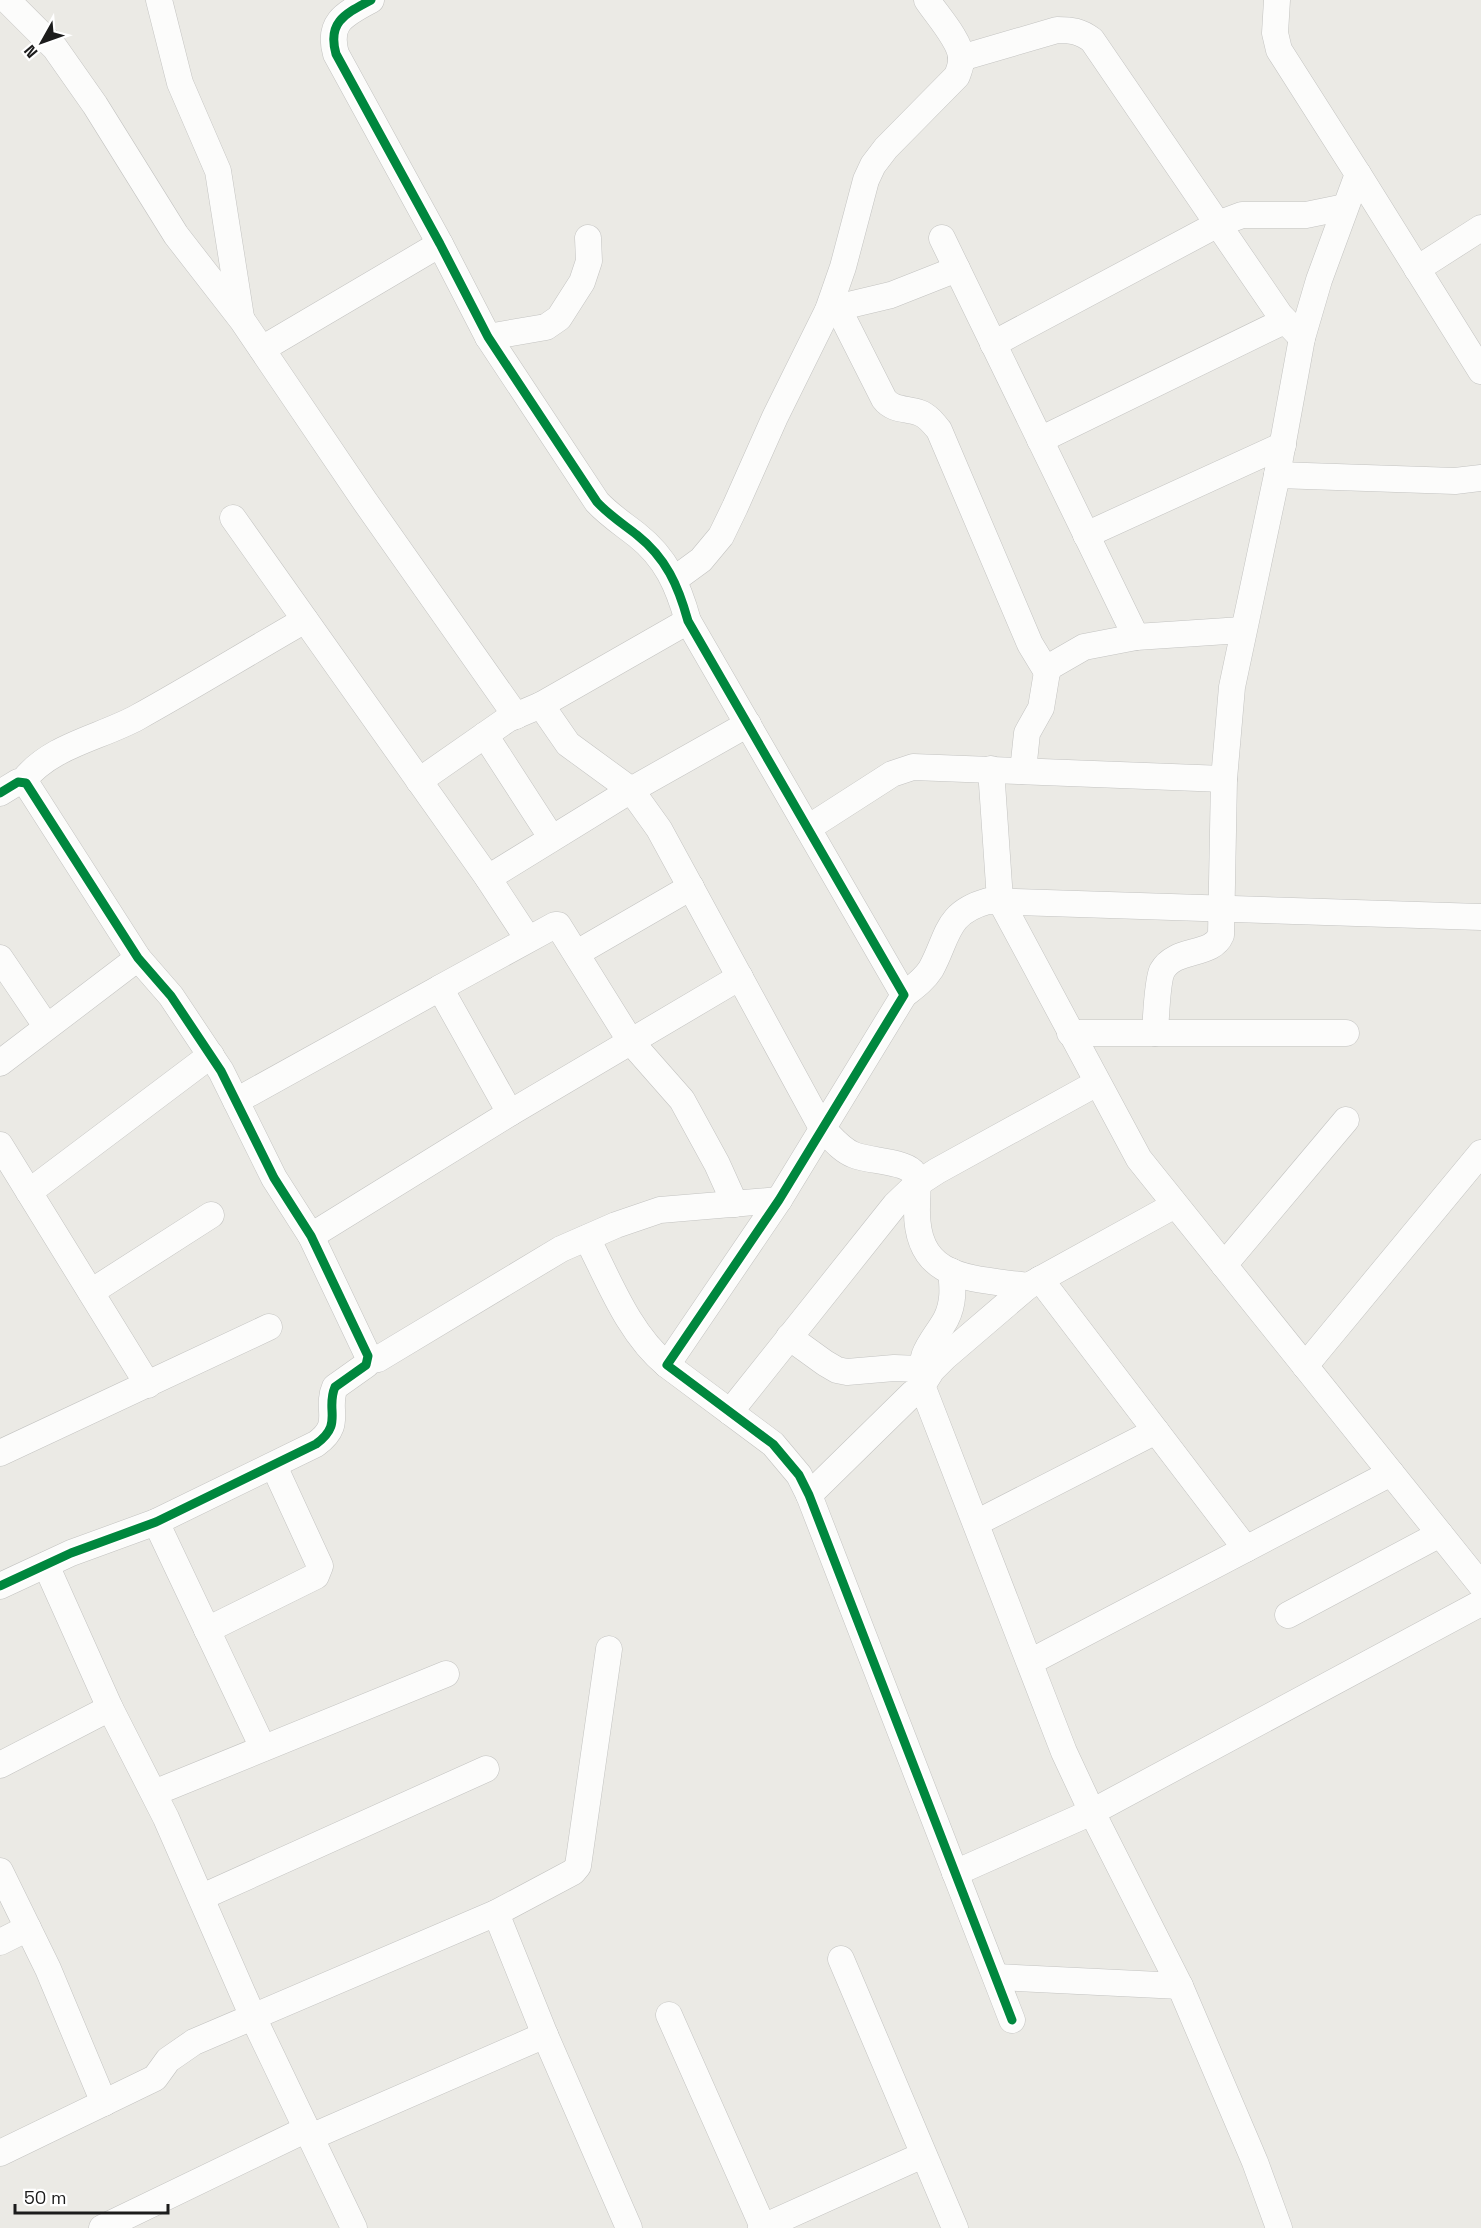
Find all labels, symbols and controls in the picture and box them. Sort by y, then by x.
north arrow [12,12,72,72]
text: N [19,40,42,62]
scale bar [15,2177,168,2215]
text: 50 m [24,2186,66,2209]

